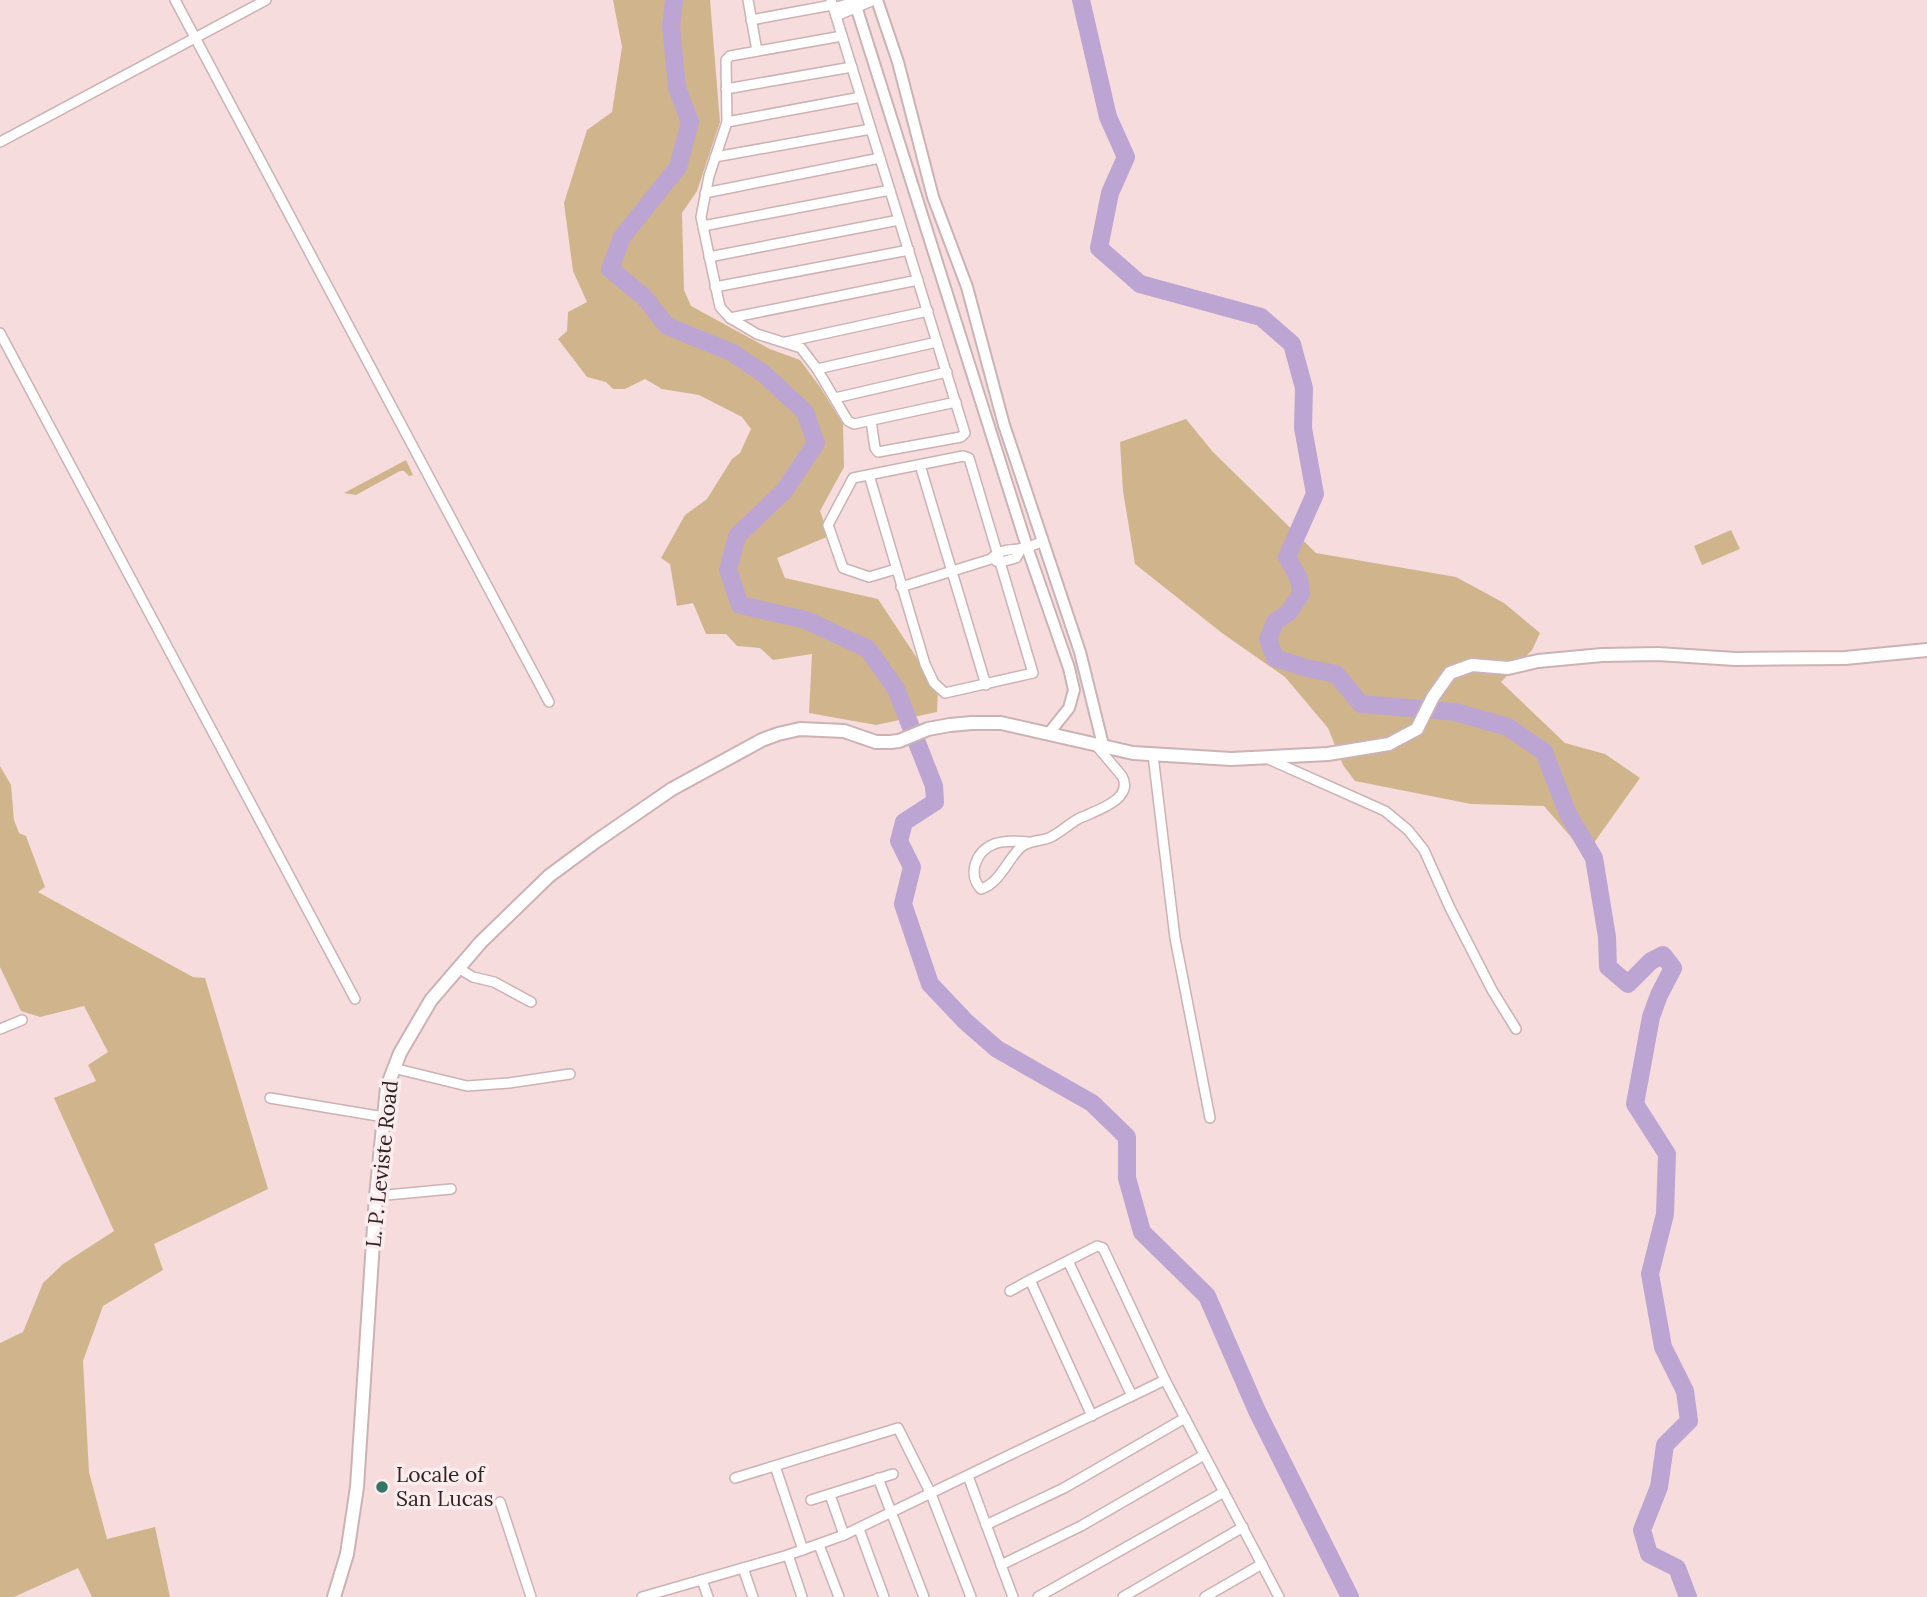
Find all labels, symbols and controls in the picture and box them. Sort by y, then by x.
street label: L. P. Leviste Road [359,1079,404,1249]
place label: Locale of San Lucas [396,1461,493,1512]
marker: Locale of San Lucas [374,1479,390,1495]

